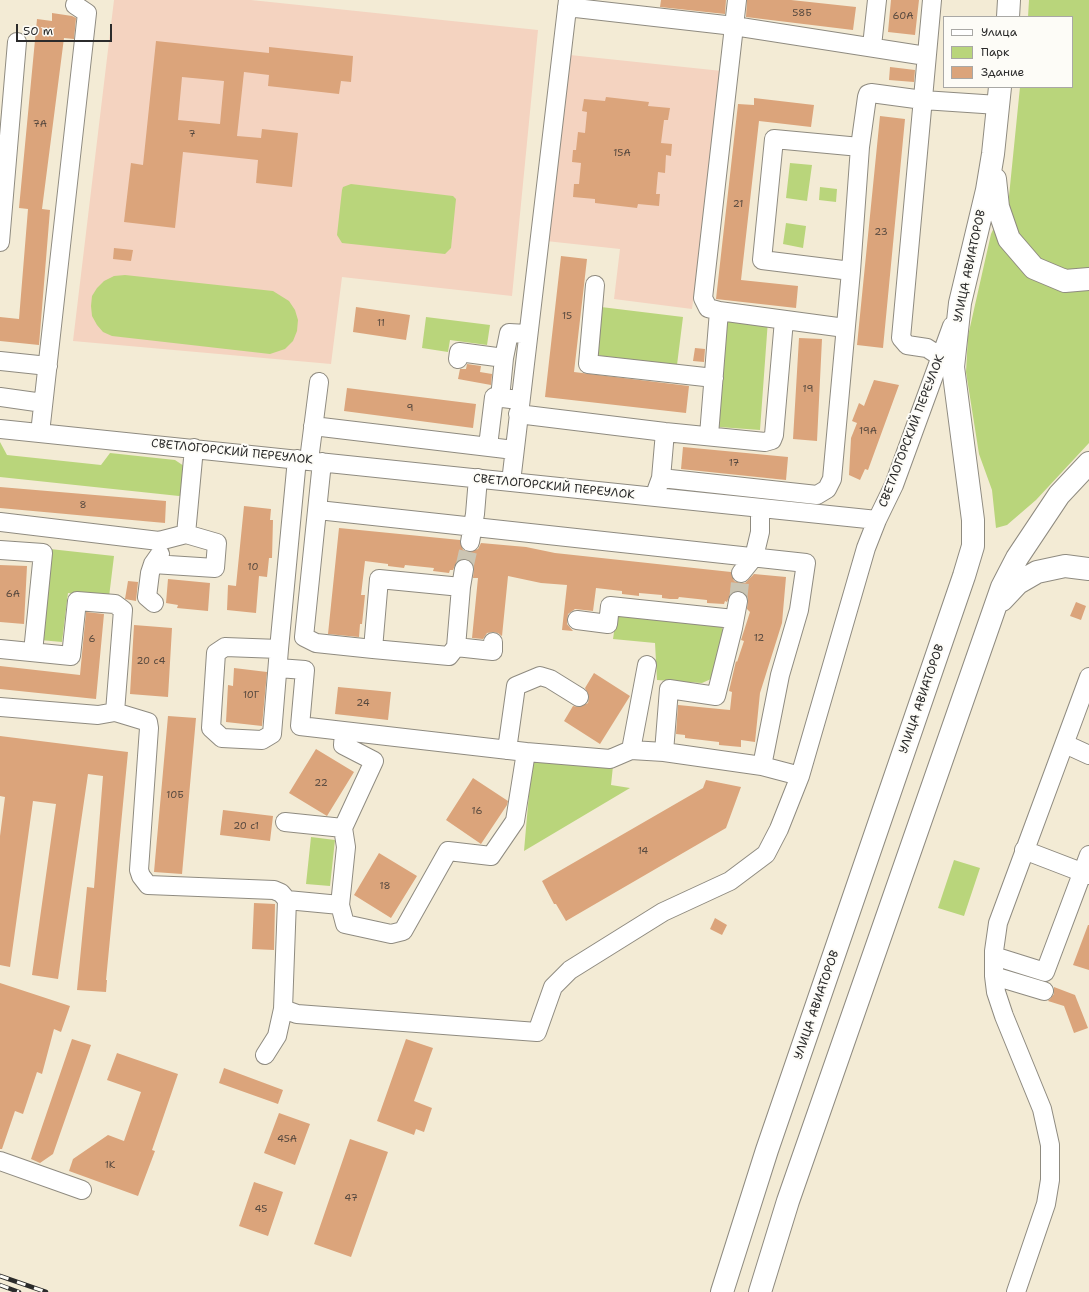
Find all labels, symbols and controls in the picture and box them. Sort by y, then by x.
house number: 58Б [792,7,812,19]
house number: 60А [893,10,913,22]
scale bar [18,16,114,42]
legend [943,16,1073,88]
text: 50 m [23,23,53,39]
text: Улица [981,24,1017,40]
text: Парк [981,44,1009,60]
text: Здание [981,64,1024,80]
house number: 7А [33,118,47,130]
house number: 7 [189,128,195,140]
house number: 15А [613,147,631,159]
house number: 21 [733,198,743,210]
street label: УЛИЦА АВИАТОРОВ [951,208,989,324]
house number: 23 [874,226,888,238]
house number: 15 [562,310,572,322]
house number: 11 [377,317,385,329]
street label: СВЕТЛОГОРСКИЙ ПЕРЕУЛОК [876,353,948,509]
house number: 19 [803,383,813,395]
house number: 9 [407,402,413,414]
house number: 19А [859,425,877,437]
street label: СВЕТЛОГОРСКИЙ ПЕРЕУЛОК [150,436,314,468]
house number: 17 [729,457,739,469]
street label: СВЕТЛОГОРСКИЙ ПЕРЕУЛОК [472,471,636,503]
house number: 8 [80,499,86,511]
house number: 10 [248,561,258,573]
house number: 6А [6,588,20,600]
house number: 12 [754,632,764,644]
house number: 6 [89,633,95,645]
street label: УЛИЦА АВИАТОРОВ [897,642,947,756]
house number: 20 с4 [136,655,166,667]
house number: 10Г [243,689,259,701]
house number: 24 [356,697,370,709]
house number: 22 [314,777,328,789]
house number: 10Б [166,789,184,801]
house number: 16 [472,805,482,817]
house number: 20 с1 [233,820,259,832]
house number: 14 [638,845,648,857]
house number: 18 [379,880,391,892]
street label: УЛИЦА АВИАТОРОВ [792,948,842,1062]
house number: 45А [277,1133,297,1145]
house number: 1К [105,1159,115,1171]
house number: 47 [344,1192,358,1204]
house number: 45 [255,1203,267,1215]

